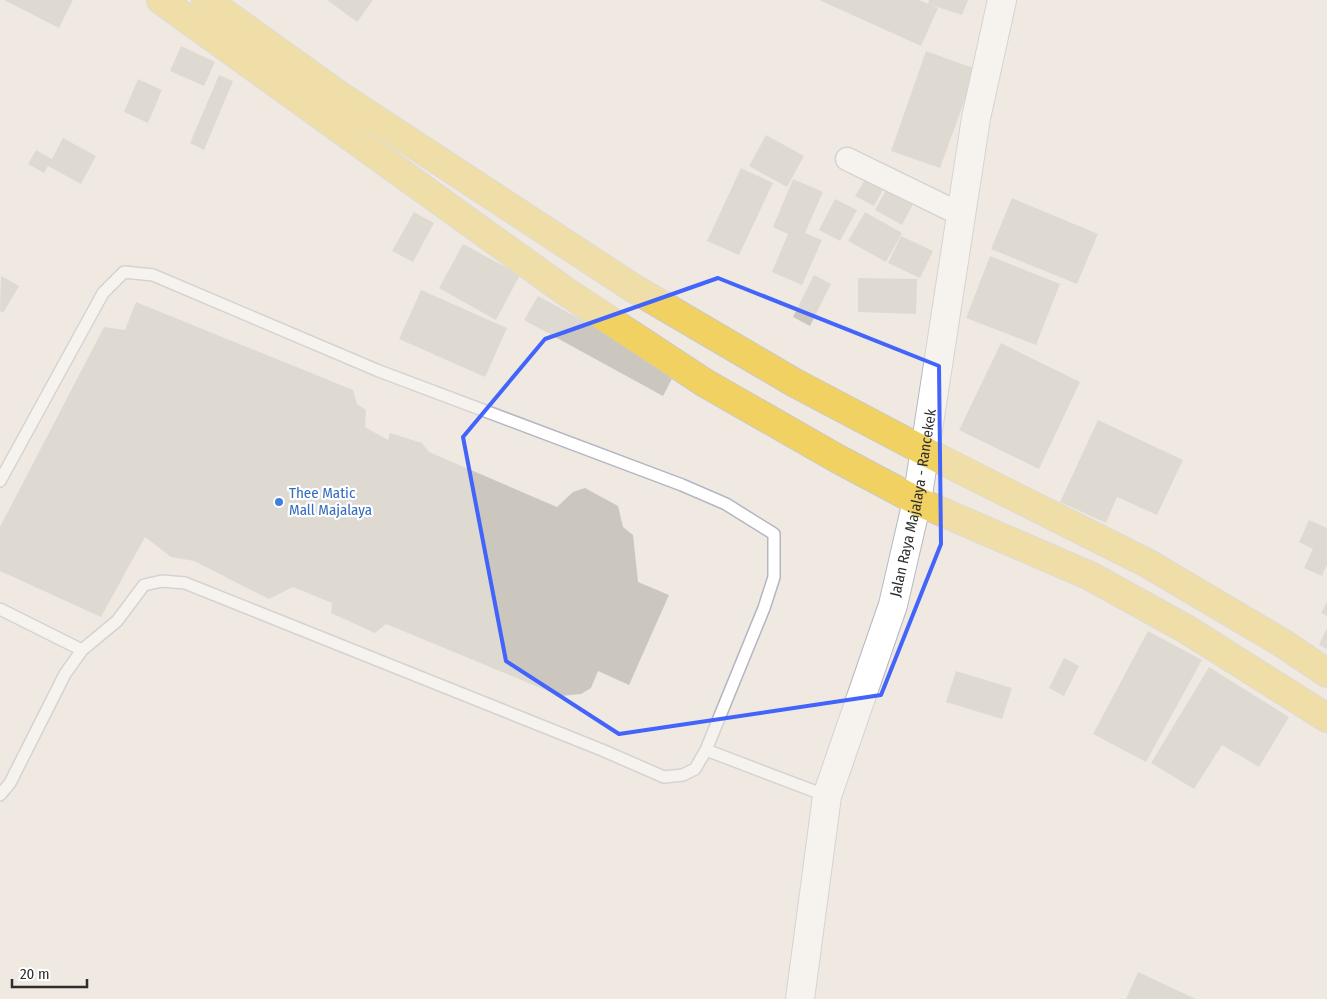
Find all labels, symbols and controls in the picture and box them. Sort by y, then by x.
street label: Jalan Raya Majalaya - Rancekek [886,408,940,599]
place label: Thee Matic Mall Majalaya [289,484,372,519]
marker: Thee Matic Mall Majalaya [273,496,285,508]
scale bar [12,956,88,988]
text: 20 m [20,965,50,983]

